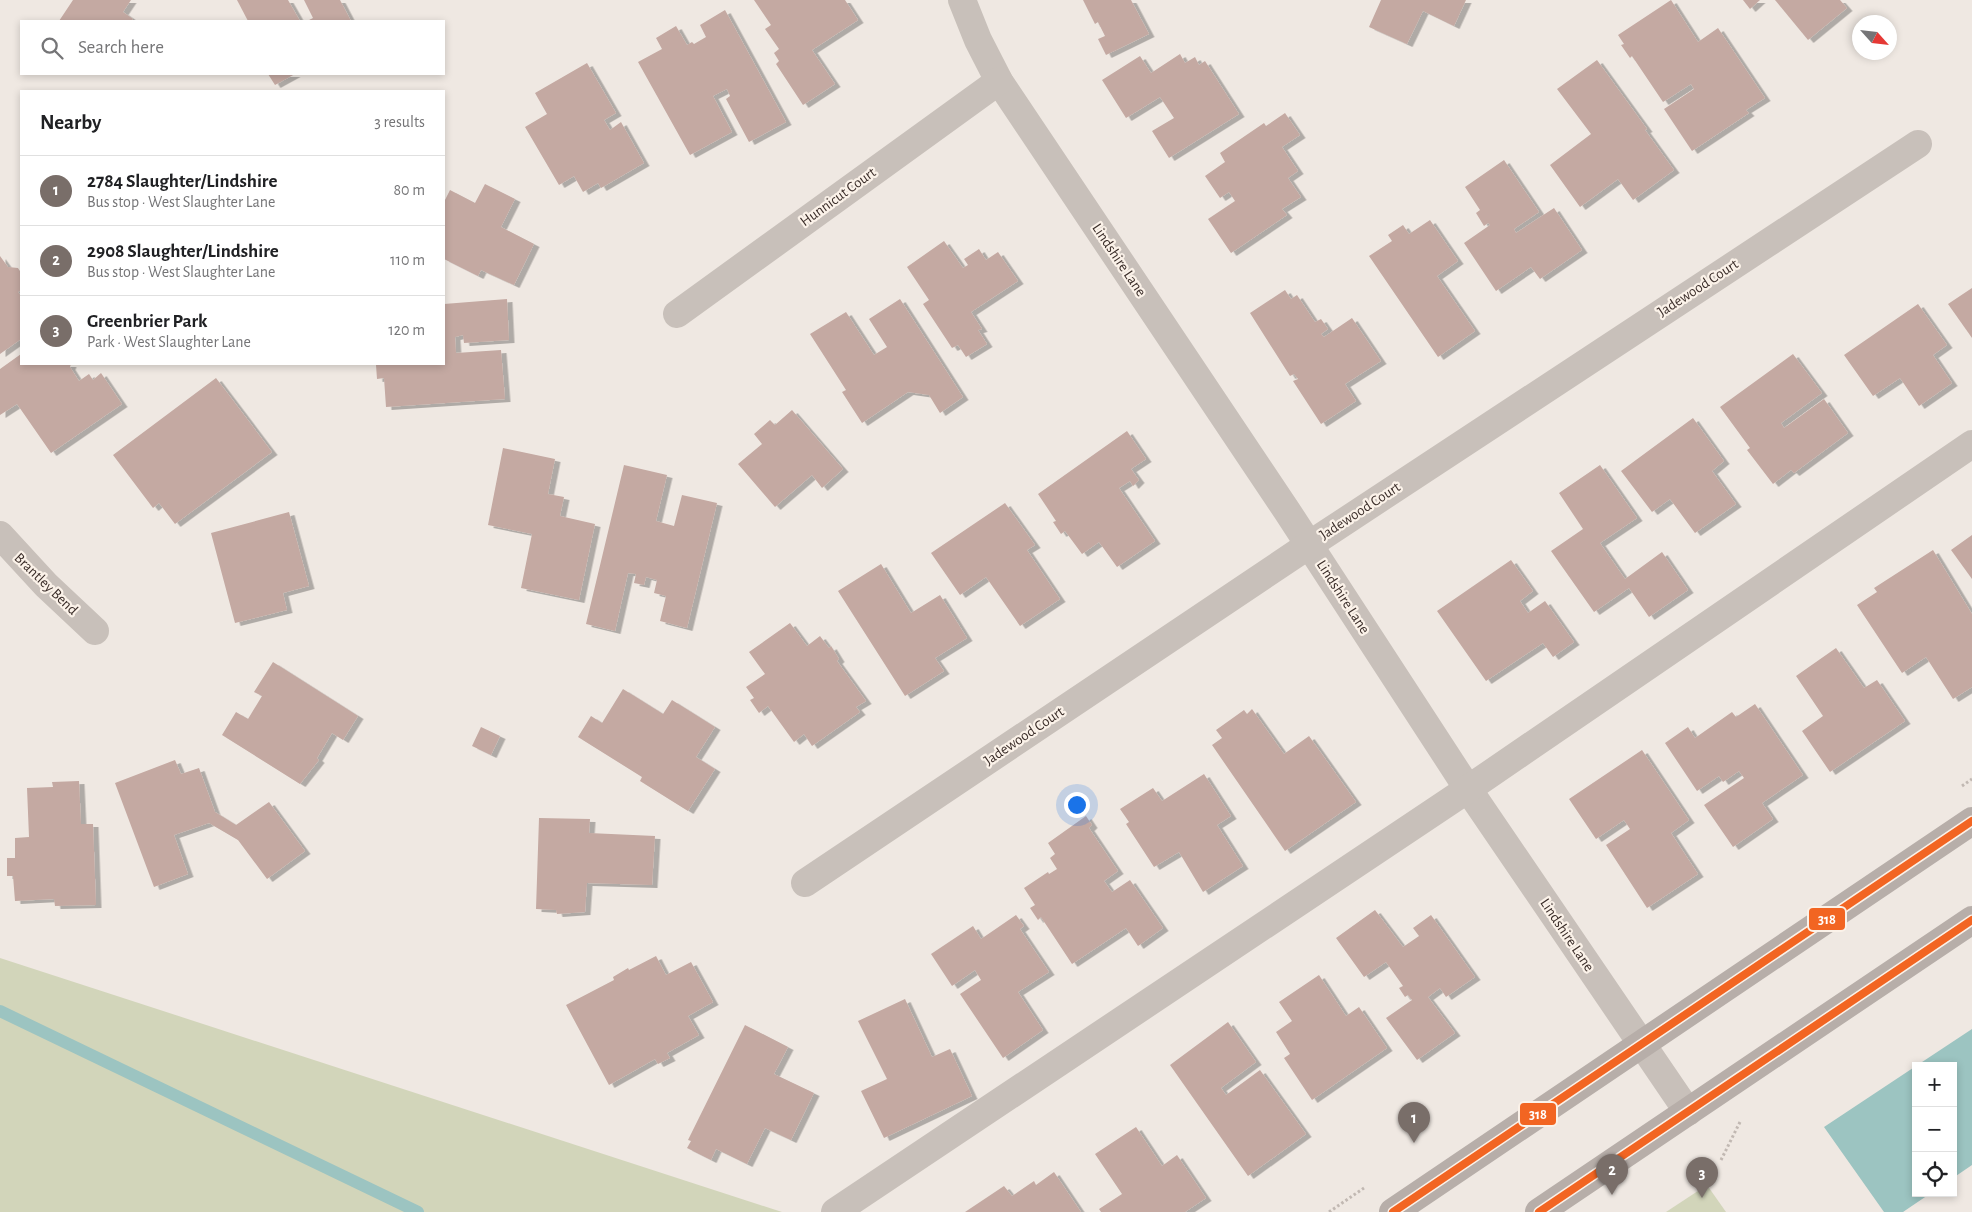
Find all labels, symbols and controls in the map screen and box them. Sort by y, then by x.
north arrow [1852,15,1897,60]
search box [20,20,445,75]
icon: search [38,34,66,62]
text: Search here [78,38,164,57]
text: Nearby [40,112,101,133]
text: 3 results [374,114,425,130]
street label: Hunnicut Court [797,165,879,229]
text: 2784 Slaughter/Lindshire [87,172,277,191]
text: 1 [53,182,59,198]
text: 80 m [394,182,425,198]
text: Bus stop · West Slaughter Lane [87,194,275,210]
street label: Lindshire Lane [1089,221,1149,299]
text: 2908 Slaughter/Lindshire [87,242,279,261]
text: 2 [52,252,60,268]
text: 110 m [390,252,425,268]
street label: Jadewood Court [1655,256,1741,320]
text: Bus stop · West Slaughter Lane [87,264,275,280]
text: Greenbrier Park [87,312,207,331]
text: 3 [53,322,59,338]
text: 120 m [388,322,425,338]
text: Park · West Slaughter Lane [87,334,251,350]
street label: Jadewood Court [1317,479,1403,543]
street label: Brantley Bend [11,550,81,618]
street label: Lindshire Lane [1314,558,1372,636]
street label: Jadewood Court [981,704,1067,768]
your location [1064,792,1090,818]
street label: Lindshire Lane [1537,896,1597,974]
line badge: 318 [1808,907,1846,931]
text: 318 [1818,913,1836,927]
map controls [1912,1062,1957,1197]
button: + [1912,1062,1957,1107]
pin: 1 [1398,1102,1430,1143]
line badge: 318 [1519,1102,1557,1126]
button: − [1912,1107,1957,1152]
text: 318 [1529,1108,1547,1122]
button: locate [1912,1152,1957,1197]
pin: 2 [1596,1154,1628,1195]
pin: 3 [1686,1157,1718,1198]

